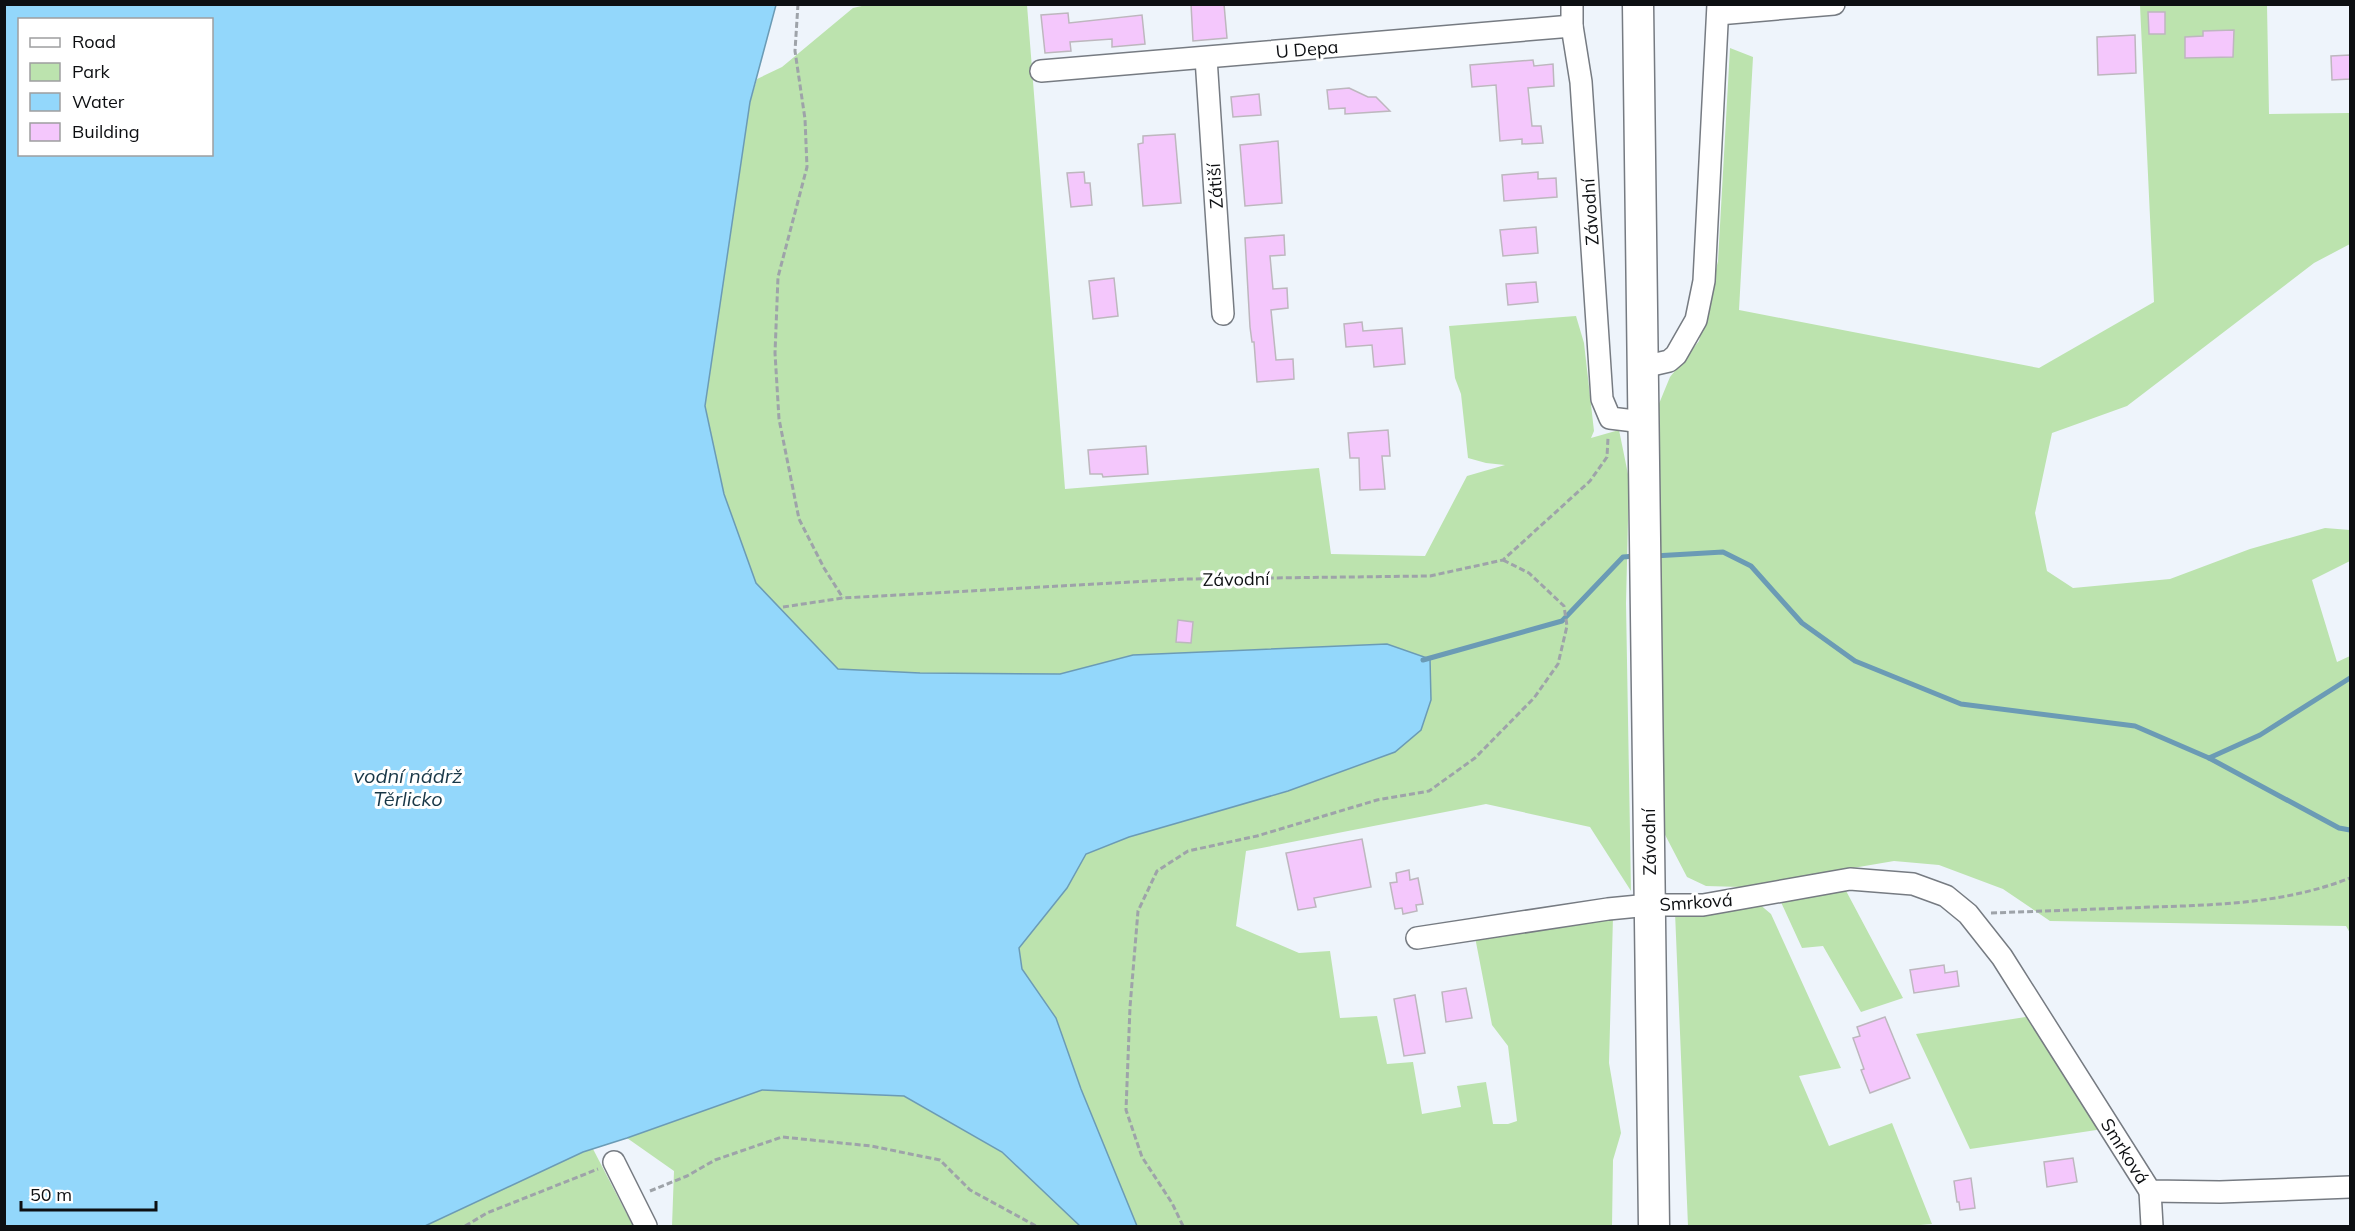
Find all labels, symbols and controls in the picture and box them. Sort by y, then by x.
legend [18,18,213,156]
text: Road [72,30,116,53]
street label: U Depa [1275,35,1339,63]
text: Park [72,60,111,83]
text: Water [72,90,125,113]
text: Building [72,120,140,143]
street label: Zátiší [1202,161,1228,209]
street label: Závodní [1576,176,1604,246]
street label: Závodní [1202,567,1271,591]
water label: vodní nádrž Těrlicko [354,763,463,811]
street label: Závodní [1637,807,1661,876]
street label: Smrková [1659,888,1733,916]
street label: Smrková [2096,1114,2154,1188]
scale bar [21,1174,156,1212]
text: 50 m [30,1183,72,1206]

